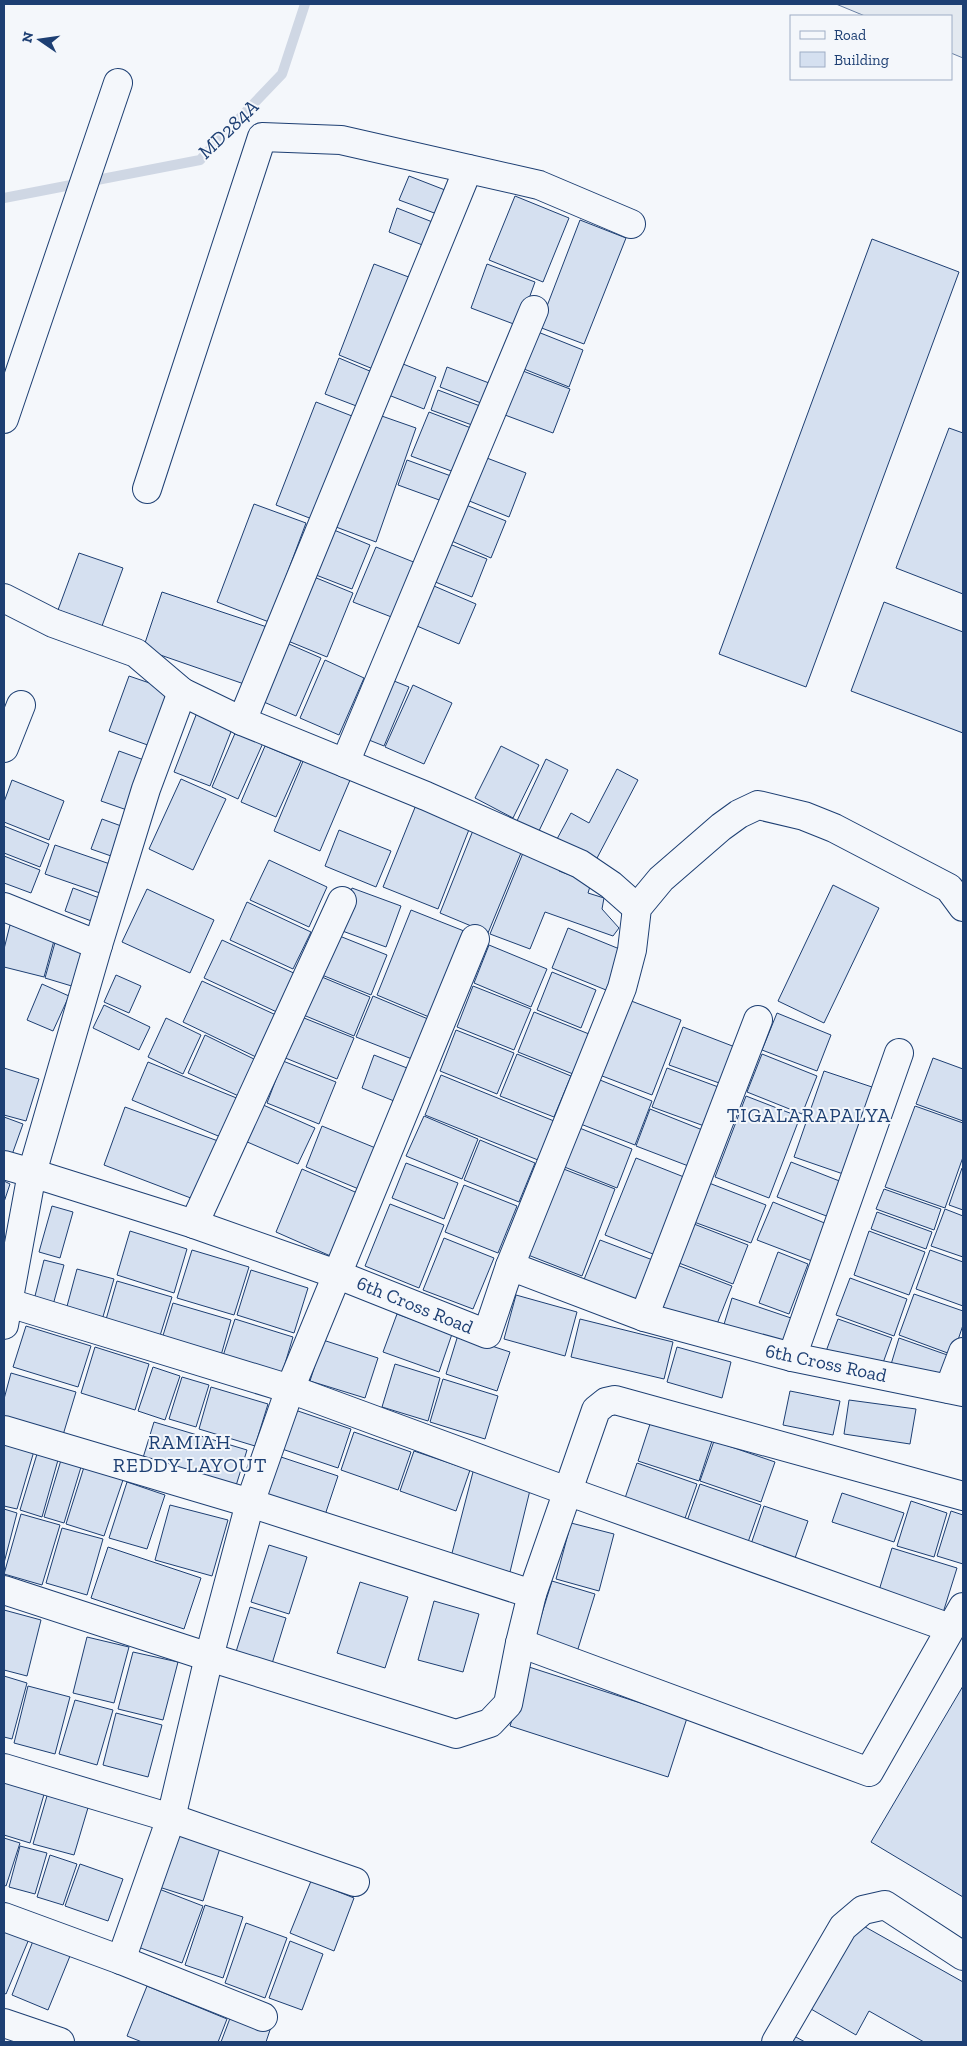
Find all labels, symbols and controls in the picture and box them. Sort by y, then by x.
north arrow [15,15,65,65]
legend [790,15,952,80]
text: Road [834,26,867,44]
text: N [18,30,37,44]
text: Building [834,51,889,69]
water label: MD284A [193,94,263,164]
district label: TIGALARAPALYA [727,1103,891,1127]
street label: 6th Cross Road [353,1271,477,1339]
street label: 6th Cross Road [763,1339,889,1387]
district label: RAMIAH REDDY LAYOUT [113,1430,267,1477]

